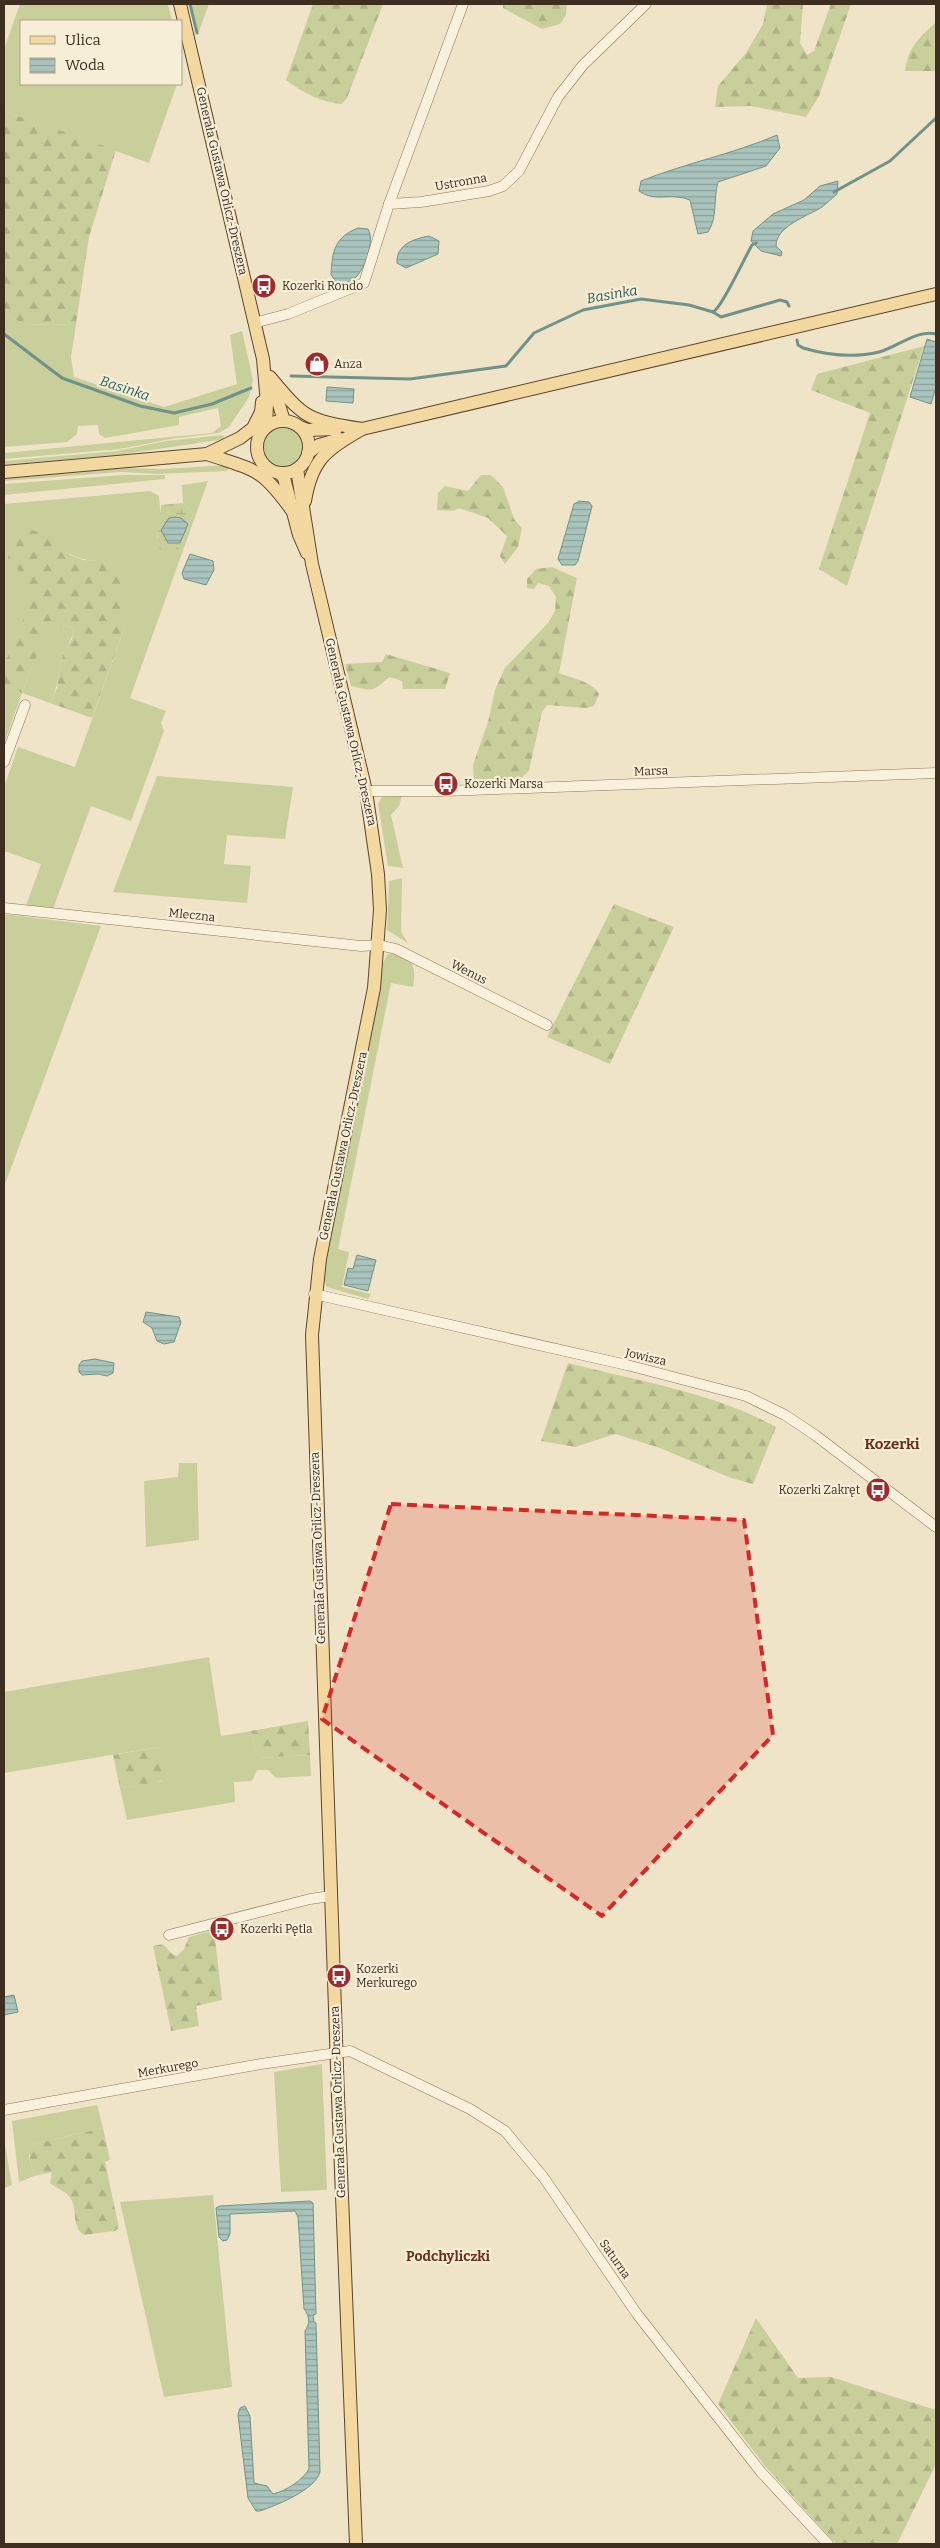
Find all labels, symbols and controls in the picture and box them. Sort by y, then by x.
legend [20,20,182,85]
text: Ulica [65,31,101,49]
text: Woda [65,56,105,74]
street label: Generała Gustawa Orlicz-Dreszera [194,86,251,277]
street label: Ustronna [434,170,488,193]
bus stop icon: Kozerki Rondo [251,273,277,299]
place label: Kozerki Rondo [282,279,363,293]
water label: Basinka [585,282,639,307]
shop icon: Anza [304,351,330,377]
place label: Anza [334,357,363,371]
water label: Basinka [98,372,152,404]
street label: Generała Gustawa Orlicz-Dreszera [323,637,380,828]
street label: Marsa [634,763,669,779]
bus stop icon: Kozerki Marsa [433,771,459,797]
place label: Kozerki Marsa [464,777,544,791]
street label: Mleczna [168,906,216,924]
street label: Wenus [449,957,490,987]
street label: Generała Gustawa Orlicz-Dreszera [316,1050,370,1242]
street label: Jowisza [623,1345,668,1369]
district label: Kozerki [864,1435,920,1453]
street label: Generała Gustawa Orlicz-Dreszera [308,1451,328,1644]
bus stop icon: Kozerki Zakręt [865,1477,891,1503]
place label: Kozerki Zakręt [779,1483,861,1497]
bus stop icon: Kozerki Pętla [209,1916,235,1942]
place label: Kozerki Pętla [240,1922,313,1936]
place label: Kozerki Merkurego [356,1962,417,1990]
bus stop icon: Kozerki Merkurego [326,1963,352,1989]
street label: Generała Gustawa Orlicz-Dreszera [328,2005,348,2198]
street label: Merkurego [137,2056,199,2080]
street label: Saturna [596,2237,634,2282]
district label: Podchyliczki [406,2248,490,2265]

